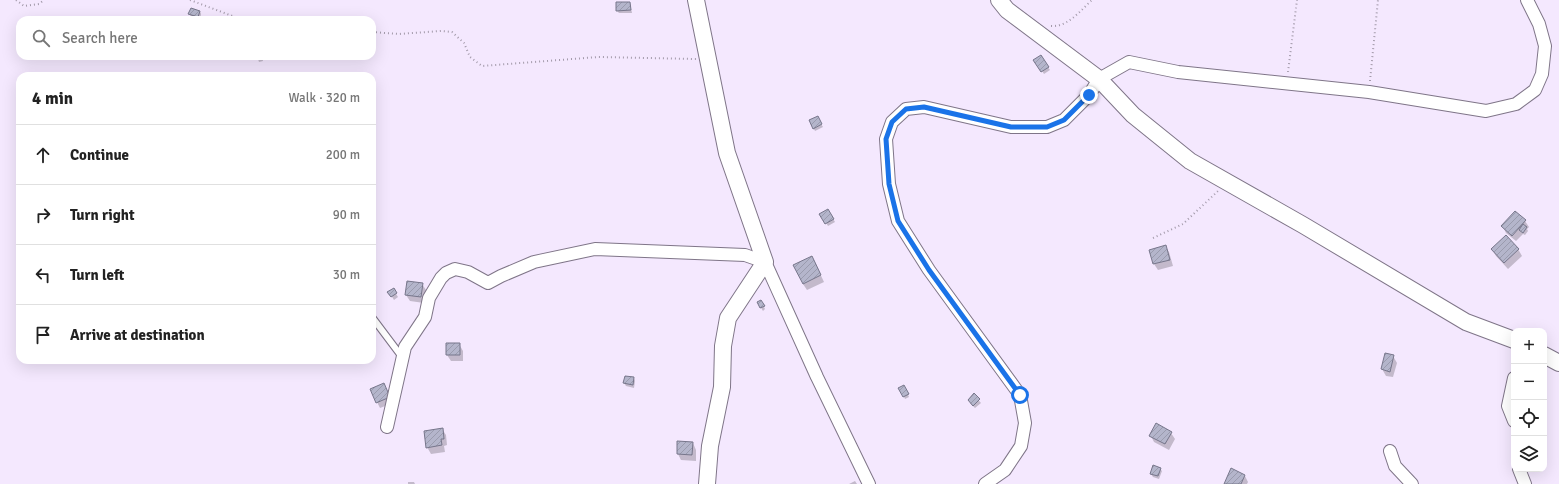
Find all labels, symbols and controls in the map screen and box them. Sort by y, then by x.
search box [16,16,376,60]
icon: search [30,27,52,49]
text: Search here [62,29,138,47]
route end [1080,86,1098,104]
text: 4 min [32,88,73,109]
text: Walk · 320 m [289,90,360,106]
icon: ahead [32,144,54,166]
text: Continue [70,146,129,164]
text: 200 m [326,147,360,163]
icon: right [32,204,54,226]
text: Turn right [70,206,135,224]
text: 90 m [333,207,360,223]
icon: left [32,264,54,286]
text: Turn left [70,266,124,284]
text: 30 m [333,267,360,283]
icon: arrive [32,324,54,346]
text: Arrive at destination [70,326,205,344]
map controls [1511,328,1547,472]
button: + [1511,328,1547,364]
button: − [1511,364,1547,400]
route start [1011,386,1029,404]
button: locate [1511,400,1547,436]
button: layers [1511,436,1547,472]

